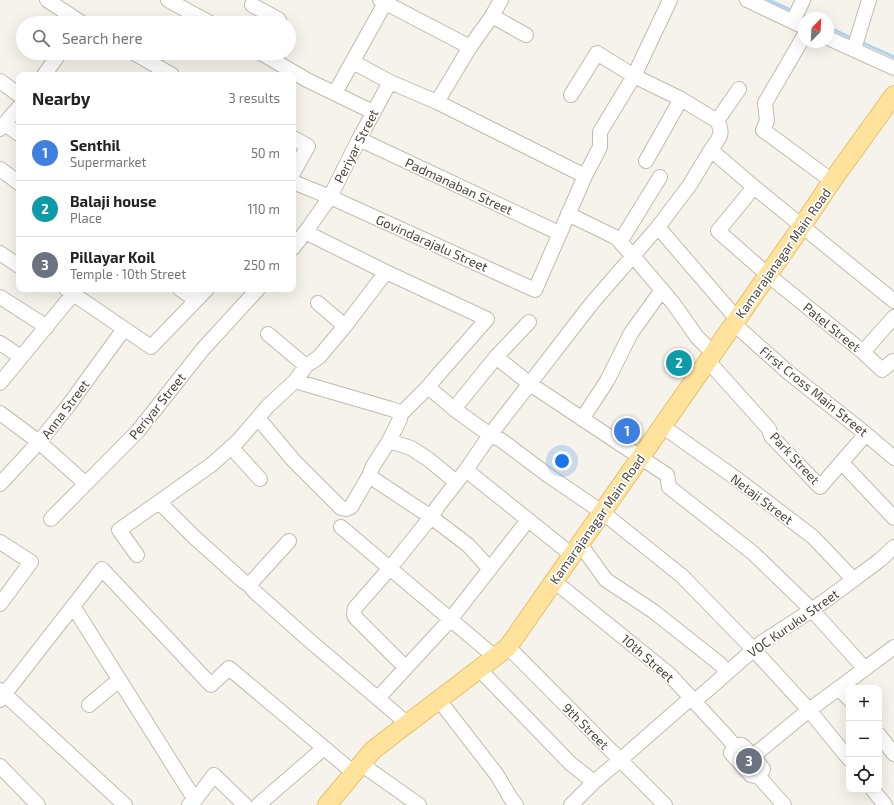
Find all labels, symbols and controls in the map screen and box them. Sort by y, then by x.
north arrow [798,12,834,48]
search box [16,16,296,60]
icon: search [30,27,52,49]
text: Search here [62,29,143,47]
text: Nearby [32,88,90,108]
text: 3 results [229,90,280,106]
street label: Periyar Street [330,106,382,186]
text: Senthil [70,136,121,154]
text: 1 [42,145,48,161]
text: 50 m [251,145,280,161]
text: Supermarket [70,154,147,170]
street label: Padmanaban Street [403,154,515,218]
street label: Kamarajanagar Main Road [732,185,834,321]
text: Balaji house [70,192,156,210]
text: 2 [41,201,49,217]
text: 110 m [248,201,280,217]
text: Place [70,210,102,226]
street label: Govindarajalu Street [374,211,490,275]
text: Pillayar Koil [70,248,155,266]
text: 3 [41,257,49,273]
text: 250 m [244,257,280,273]
text: Temple · 10th Street [70,266,186,282]
street label: Patel Street [800,299,864,355]
street label: First Cross Main Street [757,343,871,439]
pin: 2 [666,348,692,378]
street label: Periyar Street [125,369,189,442]
street label: Anna Street [38,376,92,442]
pin: 1 [614,416,640,446]
street label: Park Street [767,429,823,487]
street label: Kamarajanagar Main Road [546,451,648,587]
your location [552,451,572,471]
street label: Netaji Street [728,470,796,528]
street label: VOC Kuruku Street [744,586,842,660]
street label: 10th Street [618,631,678,685]
map controls [846,685,882,793]
button: + [846,685,882,721]
street label: 9th Street [559,699,613,753]
button: − [846,721,882,757]
pin: 3 [736,746,762,776]
button: locate [846,757,882,793]

